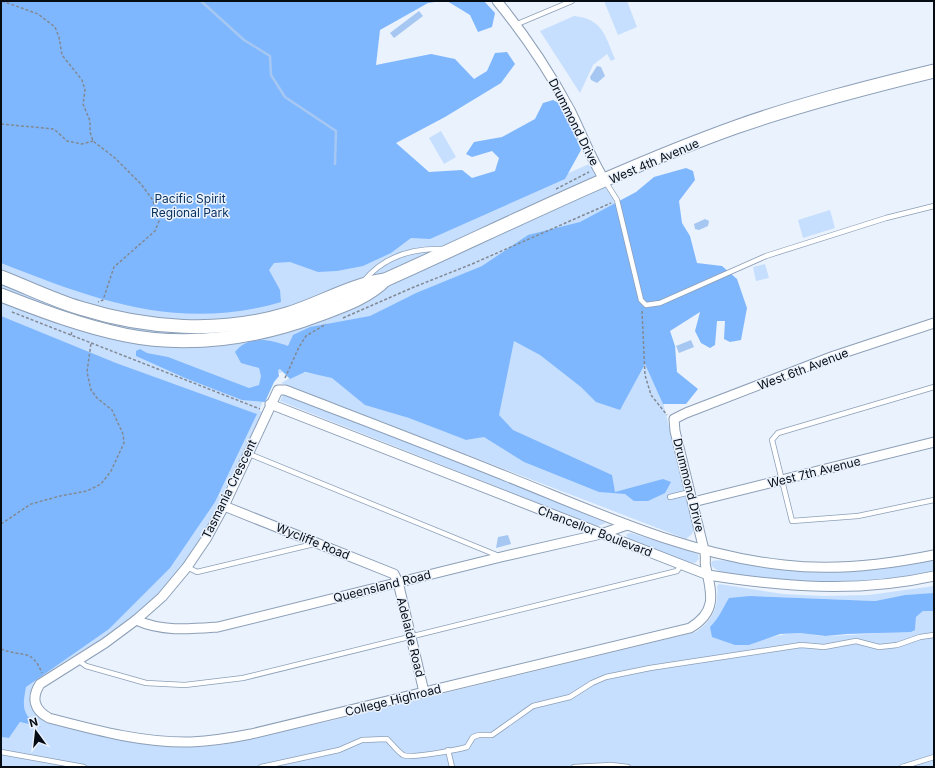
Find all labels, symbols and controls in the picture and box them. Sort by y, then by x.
street label: Drummond Drive [546,76,602,168]
street label: West 4th Avenue [607,135,701,187]
park label: Pacific Spirit Regional Park [151,191,229,220]
street label: West 6th Avenue [756,345,850,393]
street label: Tasmania Crescent [198,437,260,541]
street label: Drummond Drive [670,437,708,533]
street label: West 7th Avenue [766,453,862,491]
street label: Chancellor Boulevard [536,502,654,560]
street label: Wycliffe Road [274,519,352,563]
street label: Queensland Road [332,567,432,605]
street label: Adelaide Road [394,595,428,679]
street label: College Highroad [343,681,443,719]
north arrow [16,712,56,752]
text: N [28,714,39,730]

